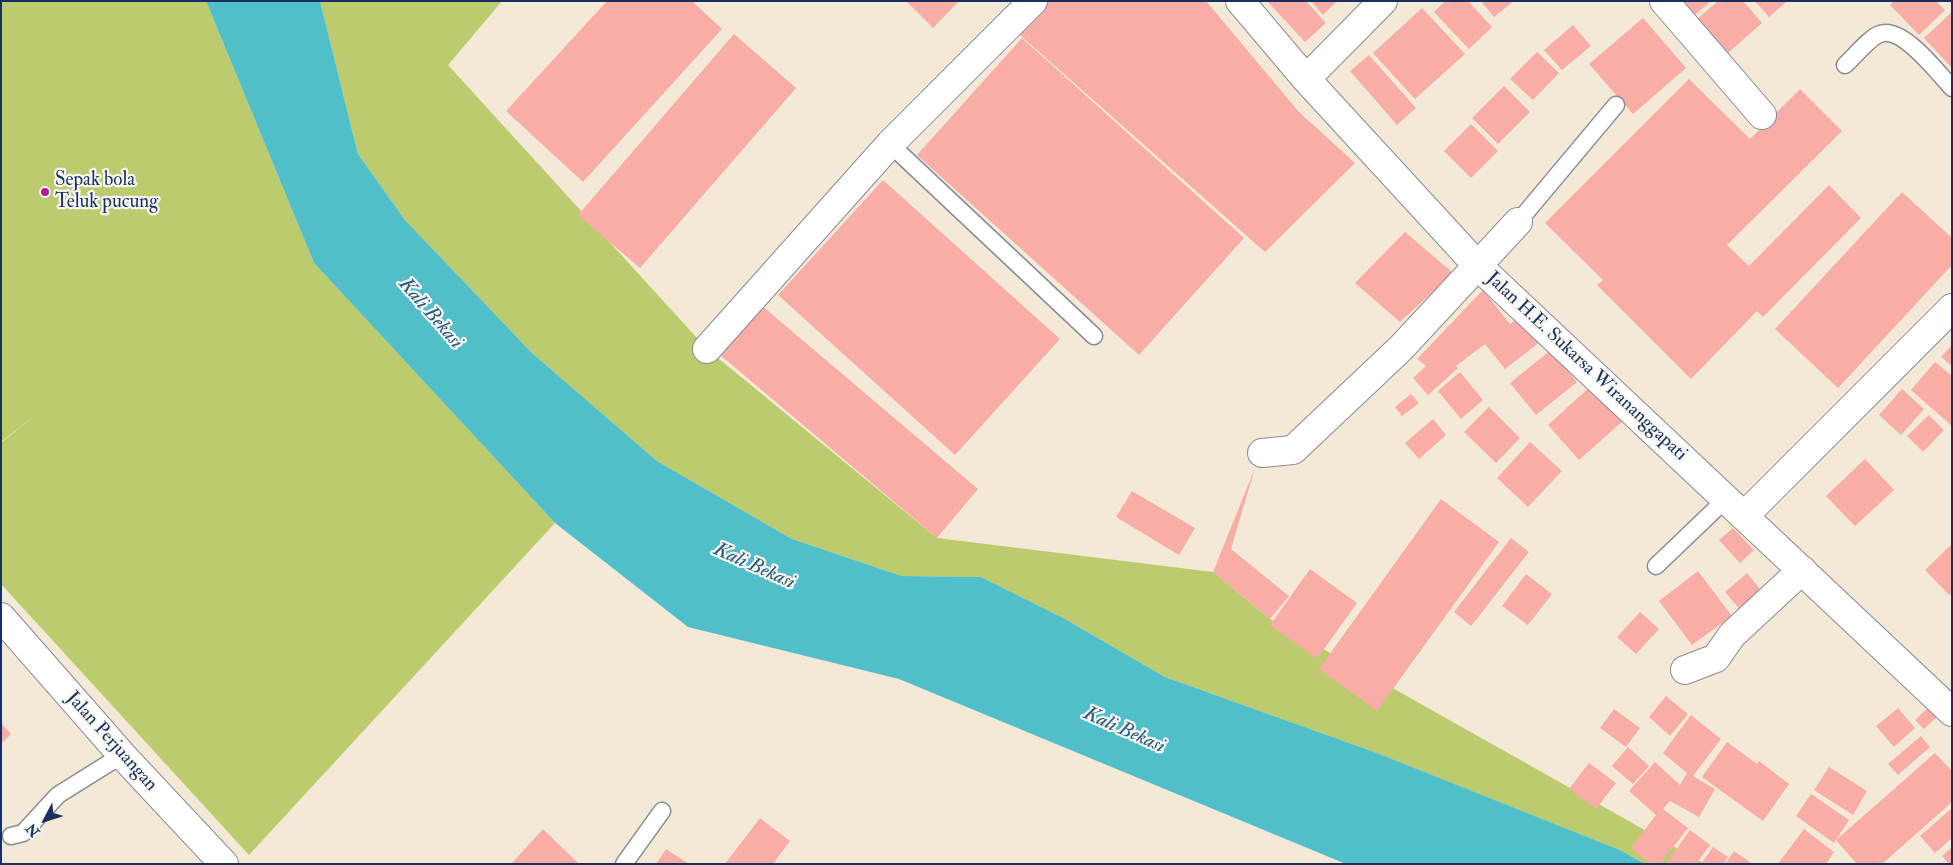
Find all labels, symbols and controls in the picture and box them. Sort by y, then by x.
place label: Sepak bola Teluk pucung [55,170,158,214]
marker: Sepak bola Teluk pucung [39,186,51,198]
street label: Jalan H.E. Sukarsa Wirananggapati [1481,268,1691,466]
water label: Kali Bekasi [393,273,467,355]
water label: Kali Bekasi [710,538,798,596]
street label: Jalan Perjuangan [60,688,162,796]
water label: Kali Bekasi [1080,702,1168,760]
north arrow [20,795,70,845]
text: N [23,820,44,840]

